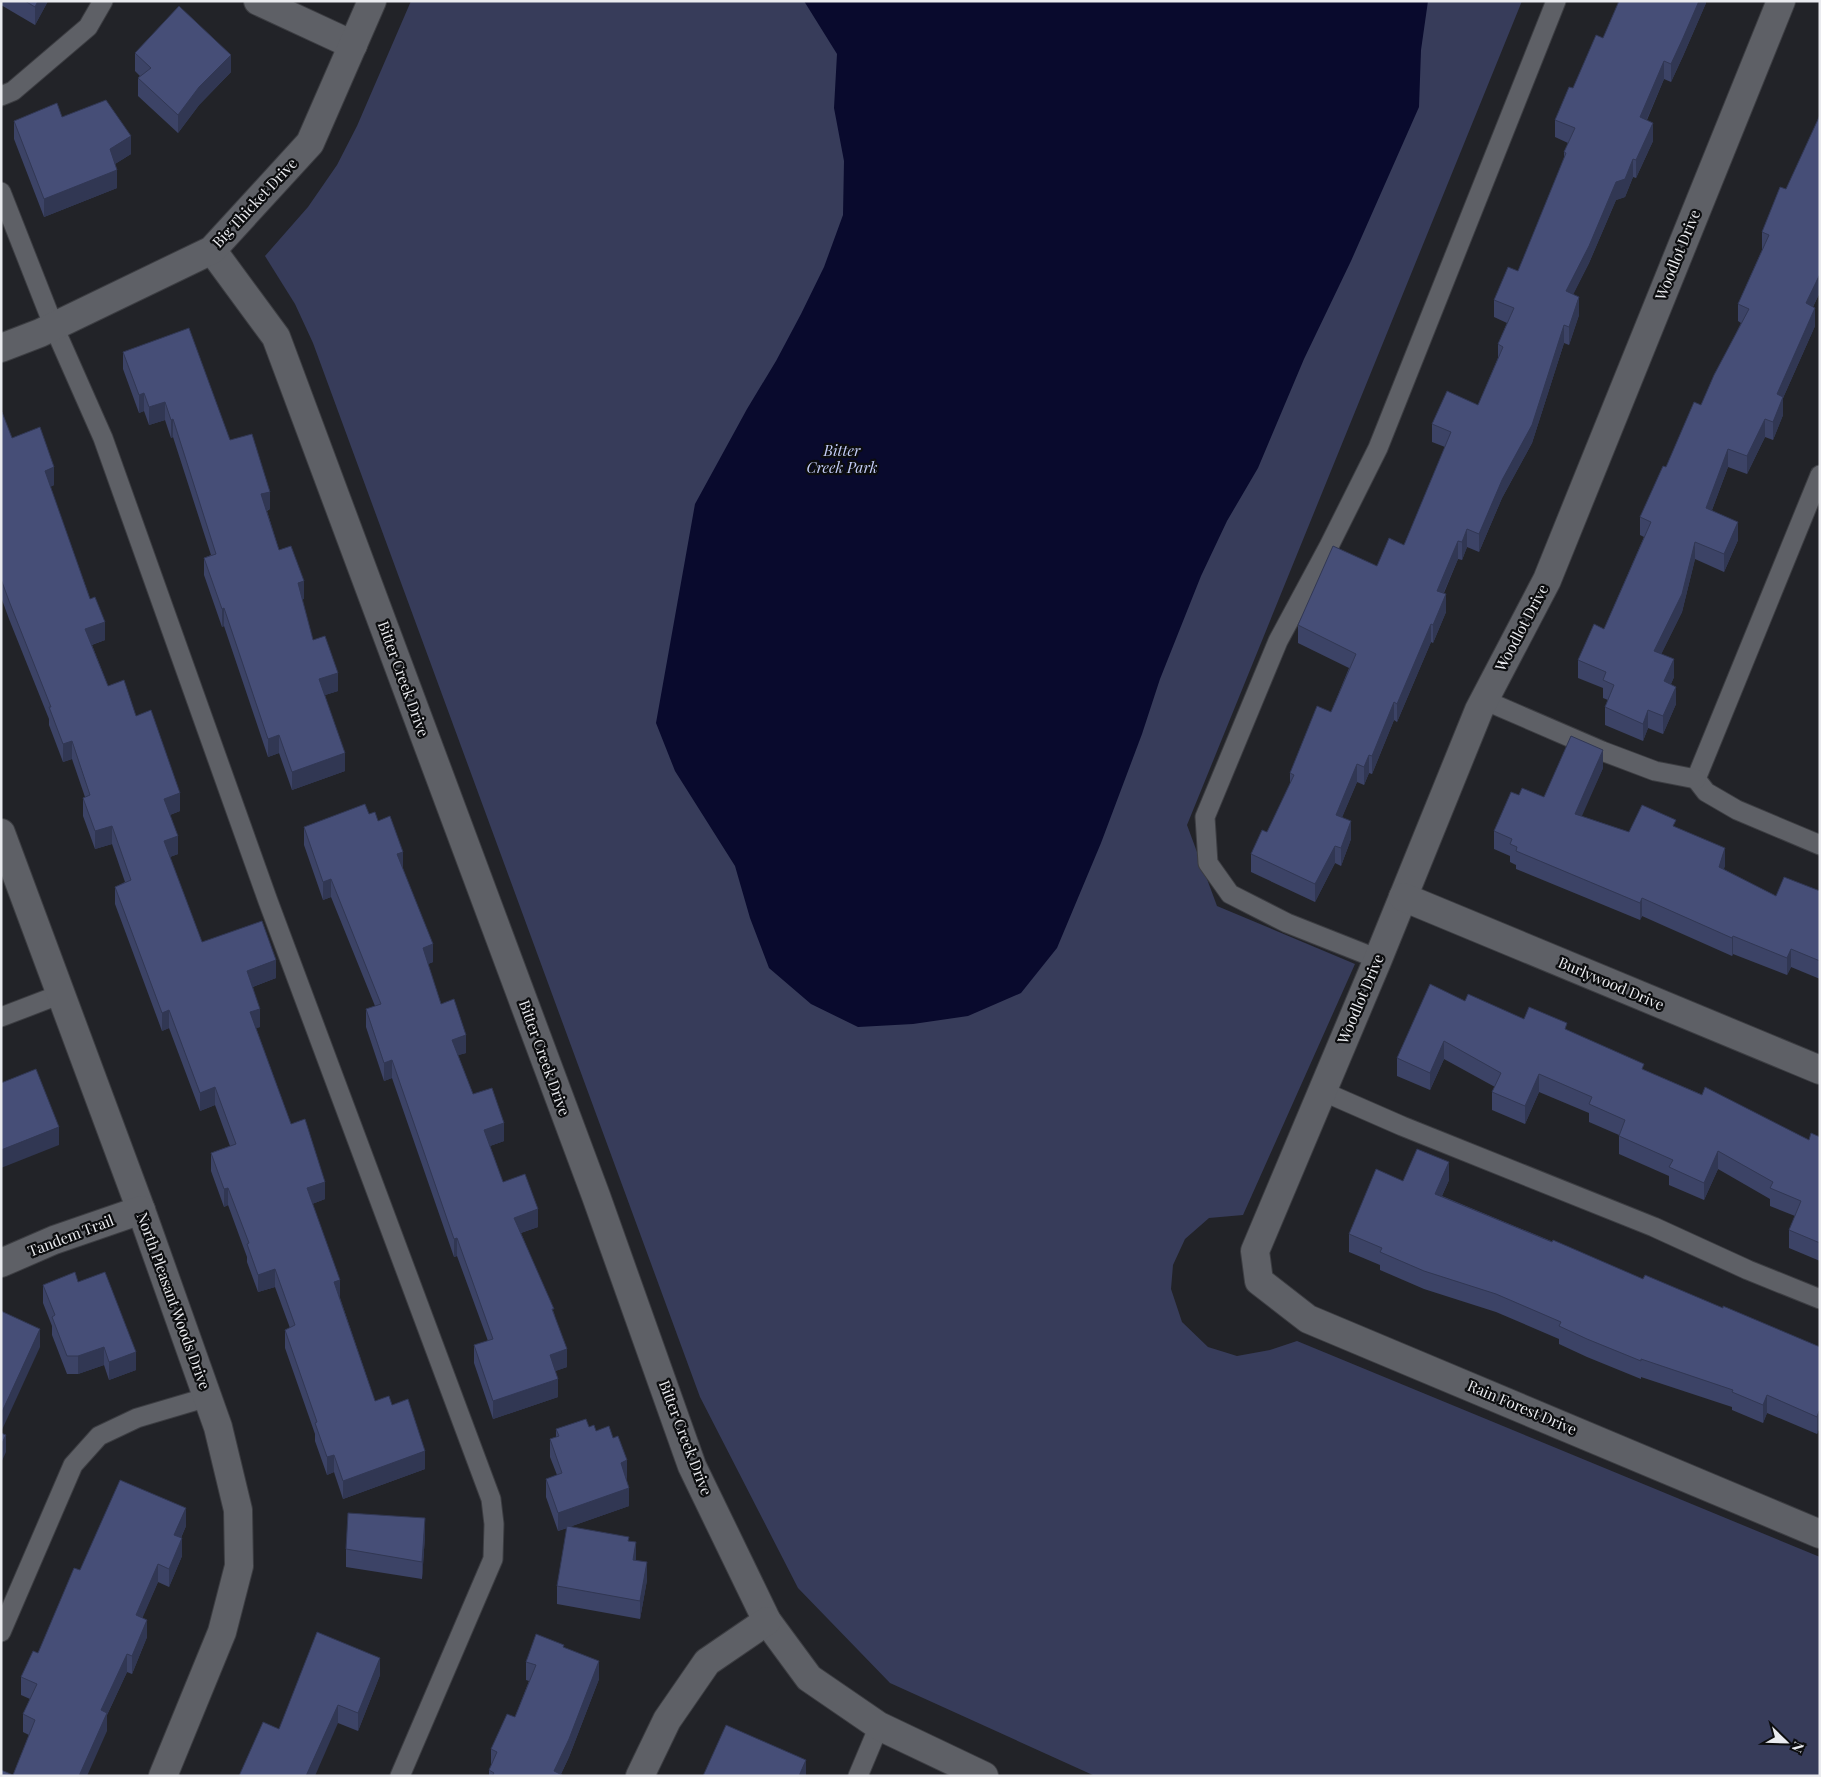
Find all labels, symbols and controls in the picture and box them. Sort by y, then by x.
street label: Big Thicket Drive [208,153,301,251]
street label: Woodlot Drive [1650,207,1704,304]
park label: Bitter Creek Park [806,440,878,477]
street label: Woodlot Drive [1489,581,1552,675]
street label: Bitter Creek Drive [374,618,434,739]
street label: Woodlot Drive [1332,951,1388,1047]
street label: Burlywood Drive [1555,952,1667,1014]
street label: Bitter Creek Drive [515,997,575,1118]
street label: Tandem Trail [25,1209,117,1261]
street label: North Pleasant Woods Drive [133,1209,215,1392]
street label: Rain Forest Drive [1465,1375,1580,1439]
street label: Bitter Creek Drive [655,1377,717,1498]
north arrow [1761,1717,1811,1767]
text: N [1788,1739,1809,1756]

